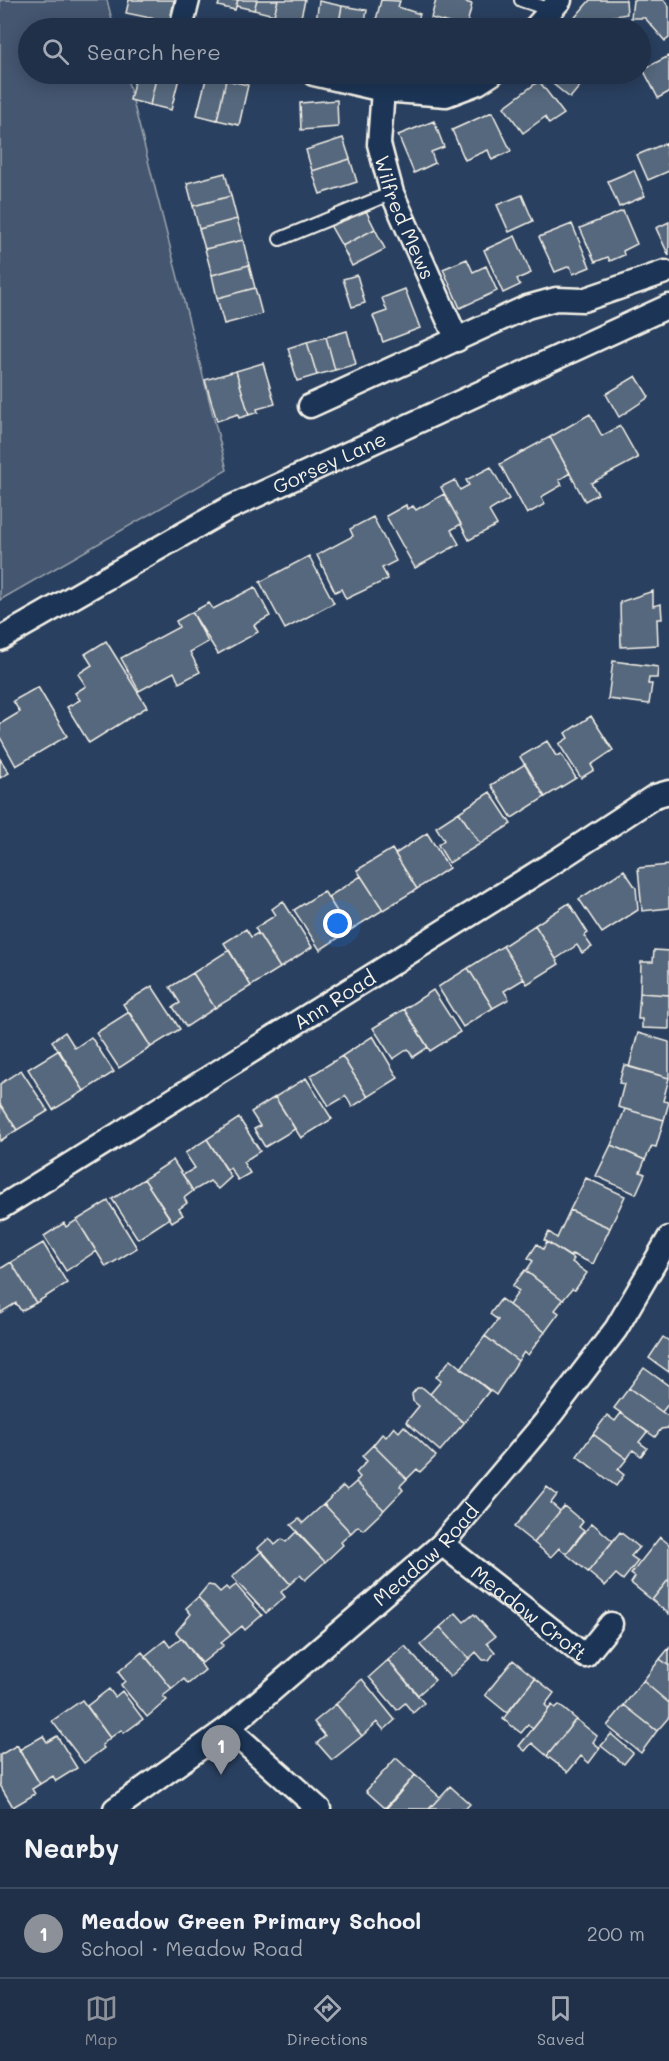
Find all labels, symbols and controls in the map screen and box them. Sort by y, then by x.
search box [18,18,651,84]
icon: search [39,35,72,68]
text: Search here [87,37,221,66]
street label: Wilfred Mews [370,152,441,283]
street label: Gorsey Lane [268,425,390,499]
your location [323,909,352,938]
street label: Ann Road [288,964,380,1035]
street label: Meadow Road [367,1498,484,1611]
street label: Meadow Croft [466,1559,593,1666]
pin: 1 [202,1726,240,1775]
text: Nearby [24,1831,119,1865]
text: Meadow Green Primary School [81,1906,421,1935]
text: 1 [39,1920,48,1946]
text: 200 m [587,1920,645,1946]
text: School · Meadow Road [81,1935,303,1961]
tab: Map [85,1992,118,2049]
tab: Directions [287,1992,368,2049]
tab: Saved [537,1992,584,2049]

